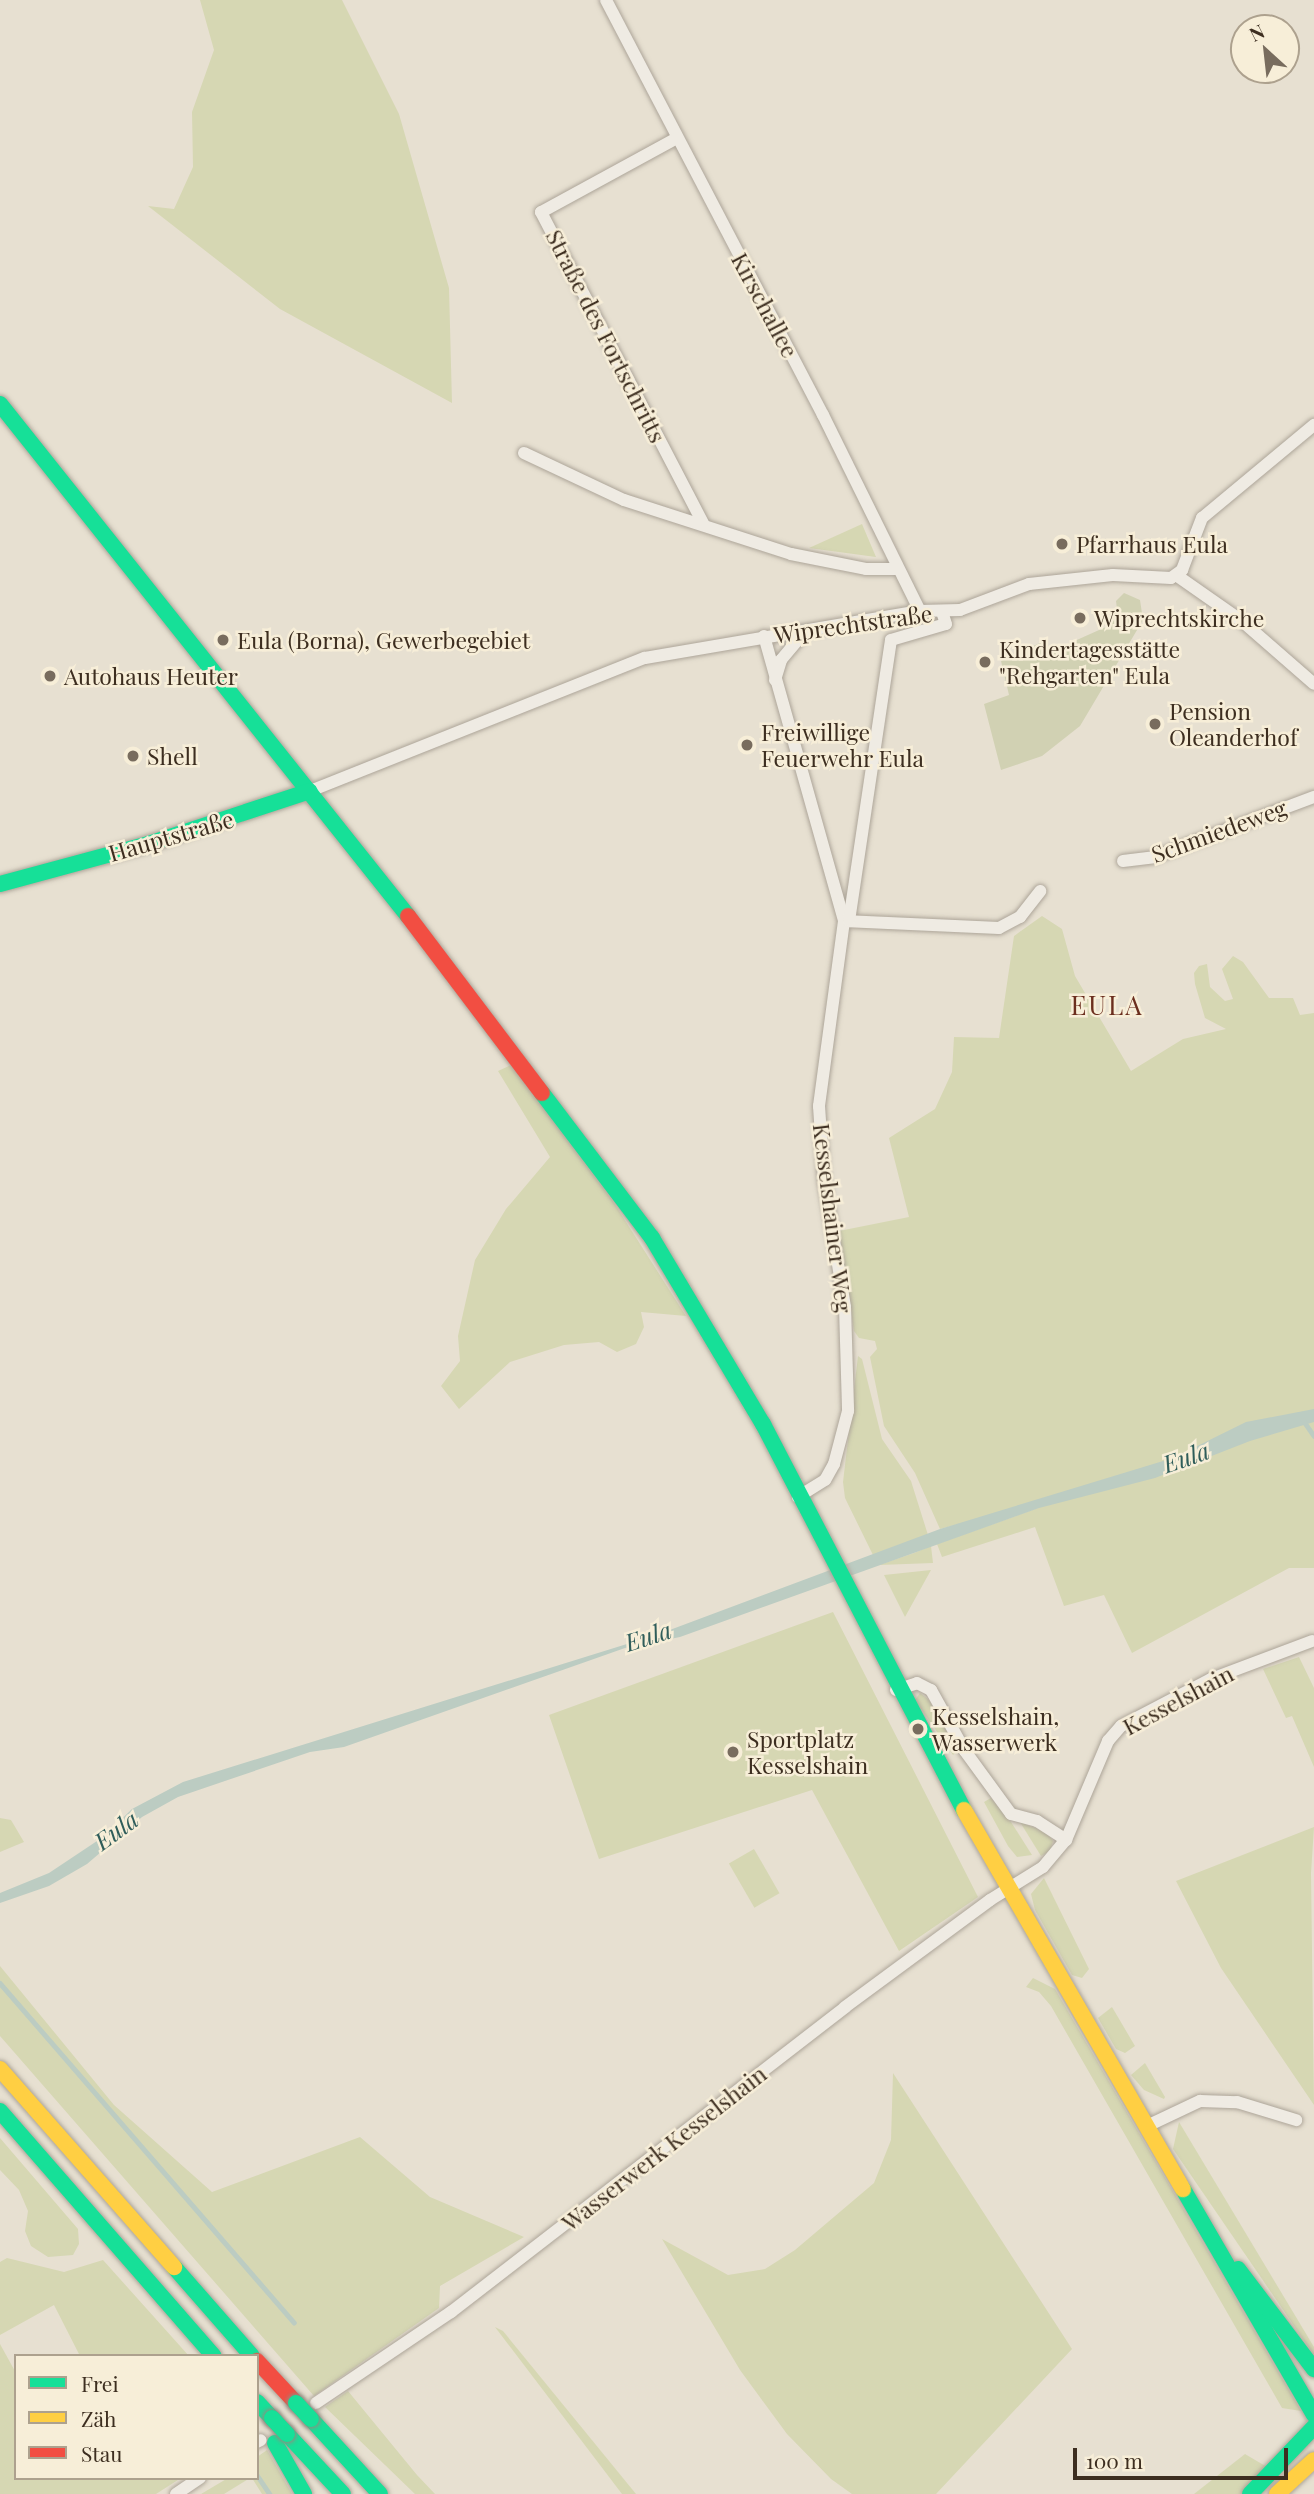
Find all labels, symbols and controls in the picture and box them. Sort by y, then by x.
north arrow [1230,14,1300,84]
text: N [1244,17,1268,47]
street label: Straße des Fortschritts [540,225,672,447]
street label: Kirschallee [726,248,804,362]
place label: Pfarrhaus Eula [1076,530,1228,558]
marker: Pfarrhaus Eula [1054,536,1070,552]
street label: Wiprechtstraße [772,599,934,649]
place label: Wiprechtskirche [1094,604,1264,632]
marker: Wiprechtskirche [1072,610,1088,626]
place label: Eula (Borna), Gewerbegebiet [237,626,530,654]
marker: Eula (Borna), Gewerbegebiet [215,632,231,648]
place label: Kindertagesstätte "Rehgarten" Eula [999,635,1180,689]
marker: Kindertagesstätte "Rehgarten" Eula [977,654,993,670]
place label: Autohaus Heuter [64,662,238,690]
marker: Autohaus Heuter [42,668,58,684]
place label: Pension Oleanderhof [1169,697,1298,751]
marker: Pension Oleanderhof [1147,716,1163,732]
place label: Freiwillige Feuerwehr Eula [761,718,924,772]
marker: Freiwillige Feuerwehr Eula [739,737,755,753]
place label: Shell [147,742,198,770]
marker: Shell [125,748,141,764]
street label: Schmiedeweg [1148,794,1290,868]
street label: Hauptstraße [105,805,237,867]
district label: EULA [1071,989,1143,1021]
street label: Kesselshainer Weg [808,1121,858,1315]
water label: Eula [1159,1436,1213,1478]
water label: Eula [621,1615,675,1657]
street label: Kesselshain [1118,1659,1238,1741]
place label: Kesselshain, Wasserwerk [932,1702,1059,1756]
marker: Kesselshain, Wasserwerk [910,1721,926,1737]
place label: Sportplatz Kesselshain [747,1725,868,1779]
marker: Sportplatz Kesselshain [725,1744,741,1760]
water label: Eula [88,1804,144,1856]
street label: Wasserwerk Kesselshain [556,2060,772,2236]
legend [14,2354,259,2480]
text: Frei [81,2369,119,2397]
text: Zäh [81,2404,116,2432]
scale bar [1076,2434,1291,2478]
text: Stau [81,2439,122,2467]
text: 100 m [1086,2446,1143,2474]

